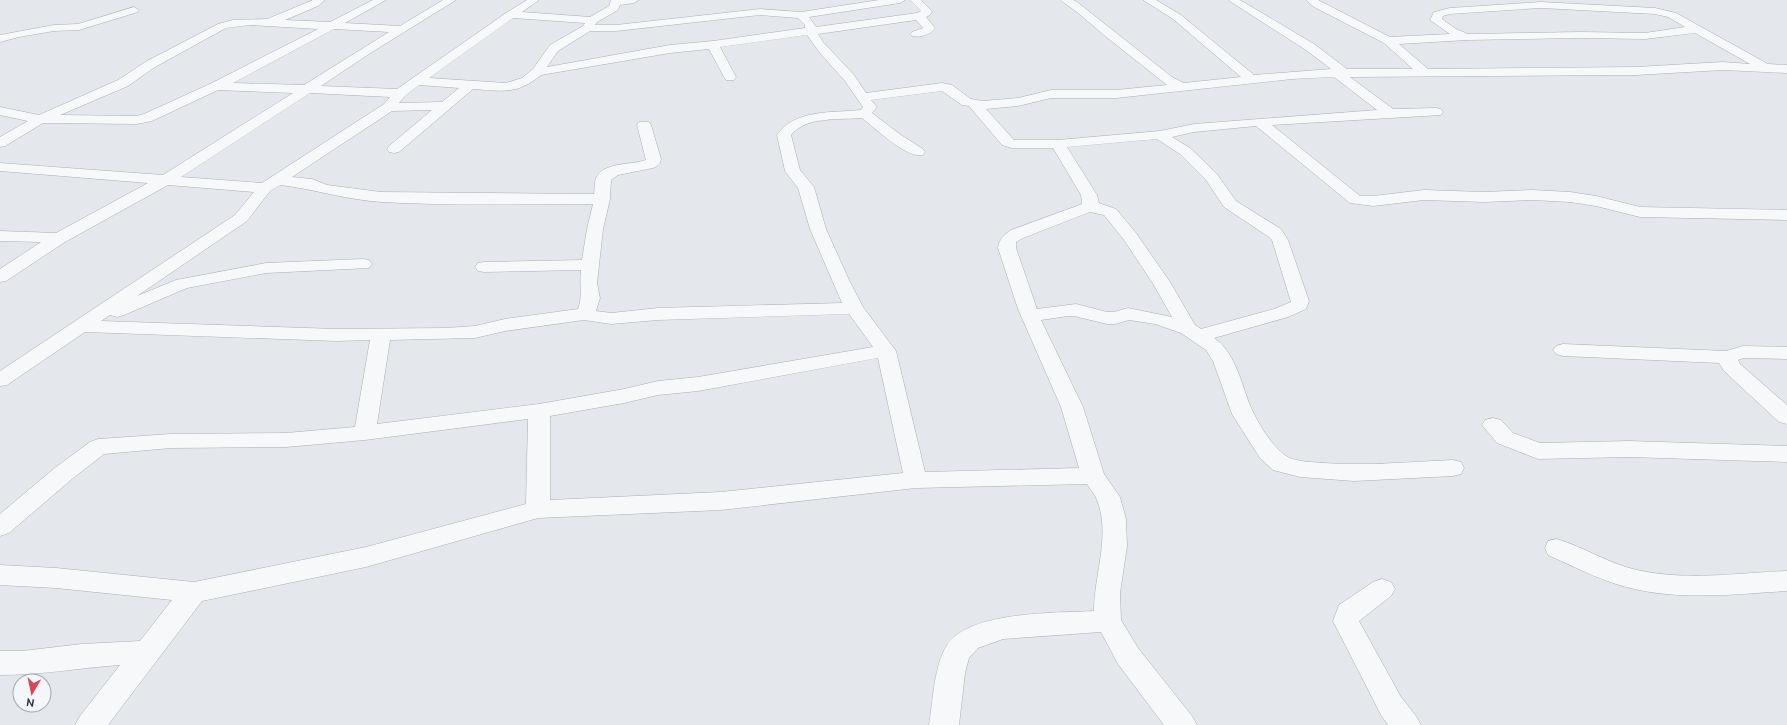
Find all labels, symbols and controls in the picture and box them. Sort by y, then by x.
north arrow [12,673,52,713]
text: N [25,696,35,709]

